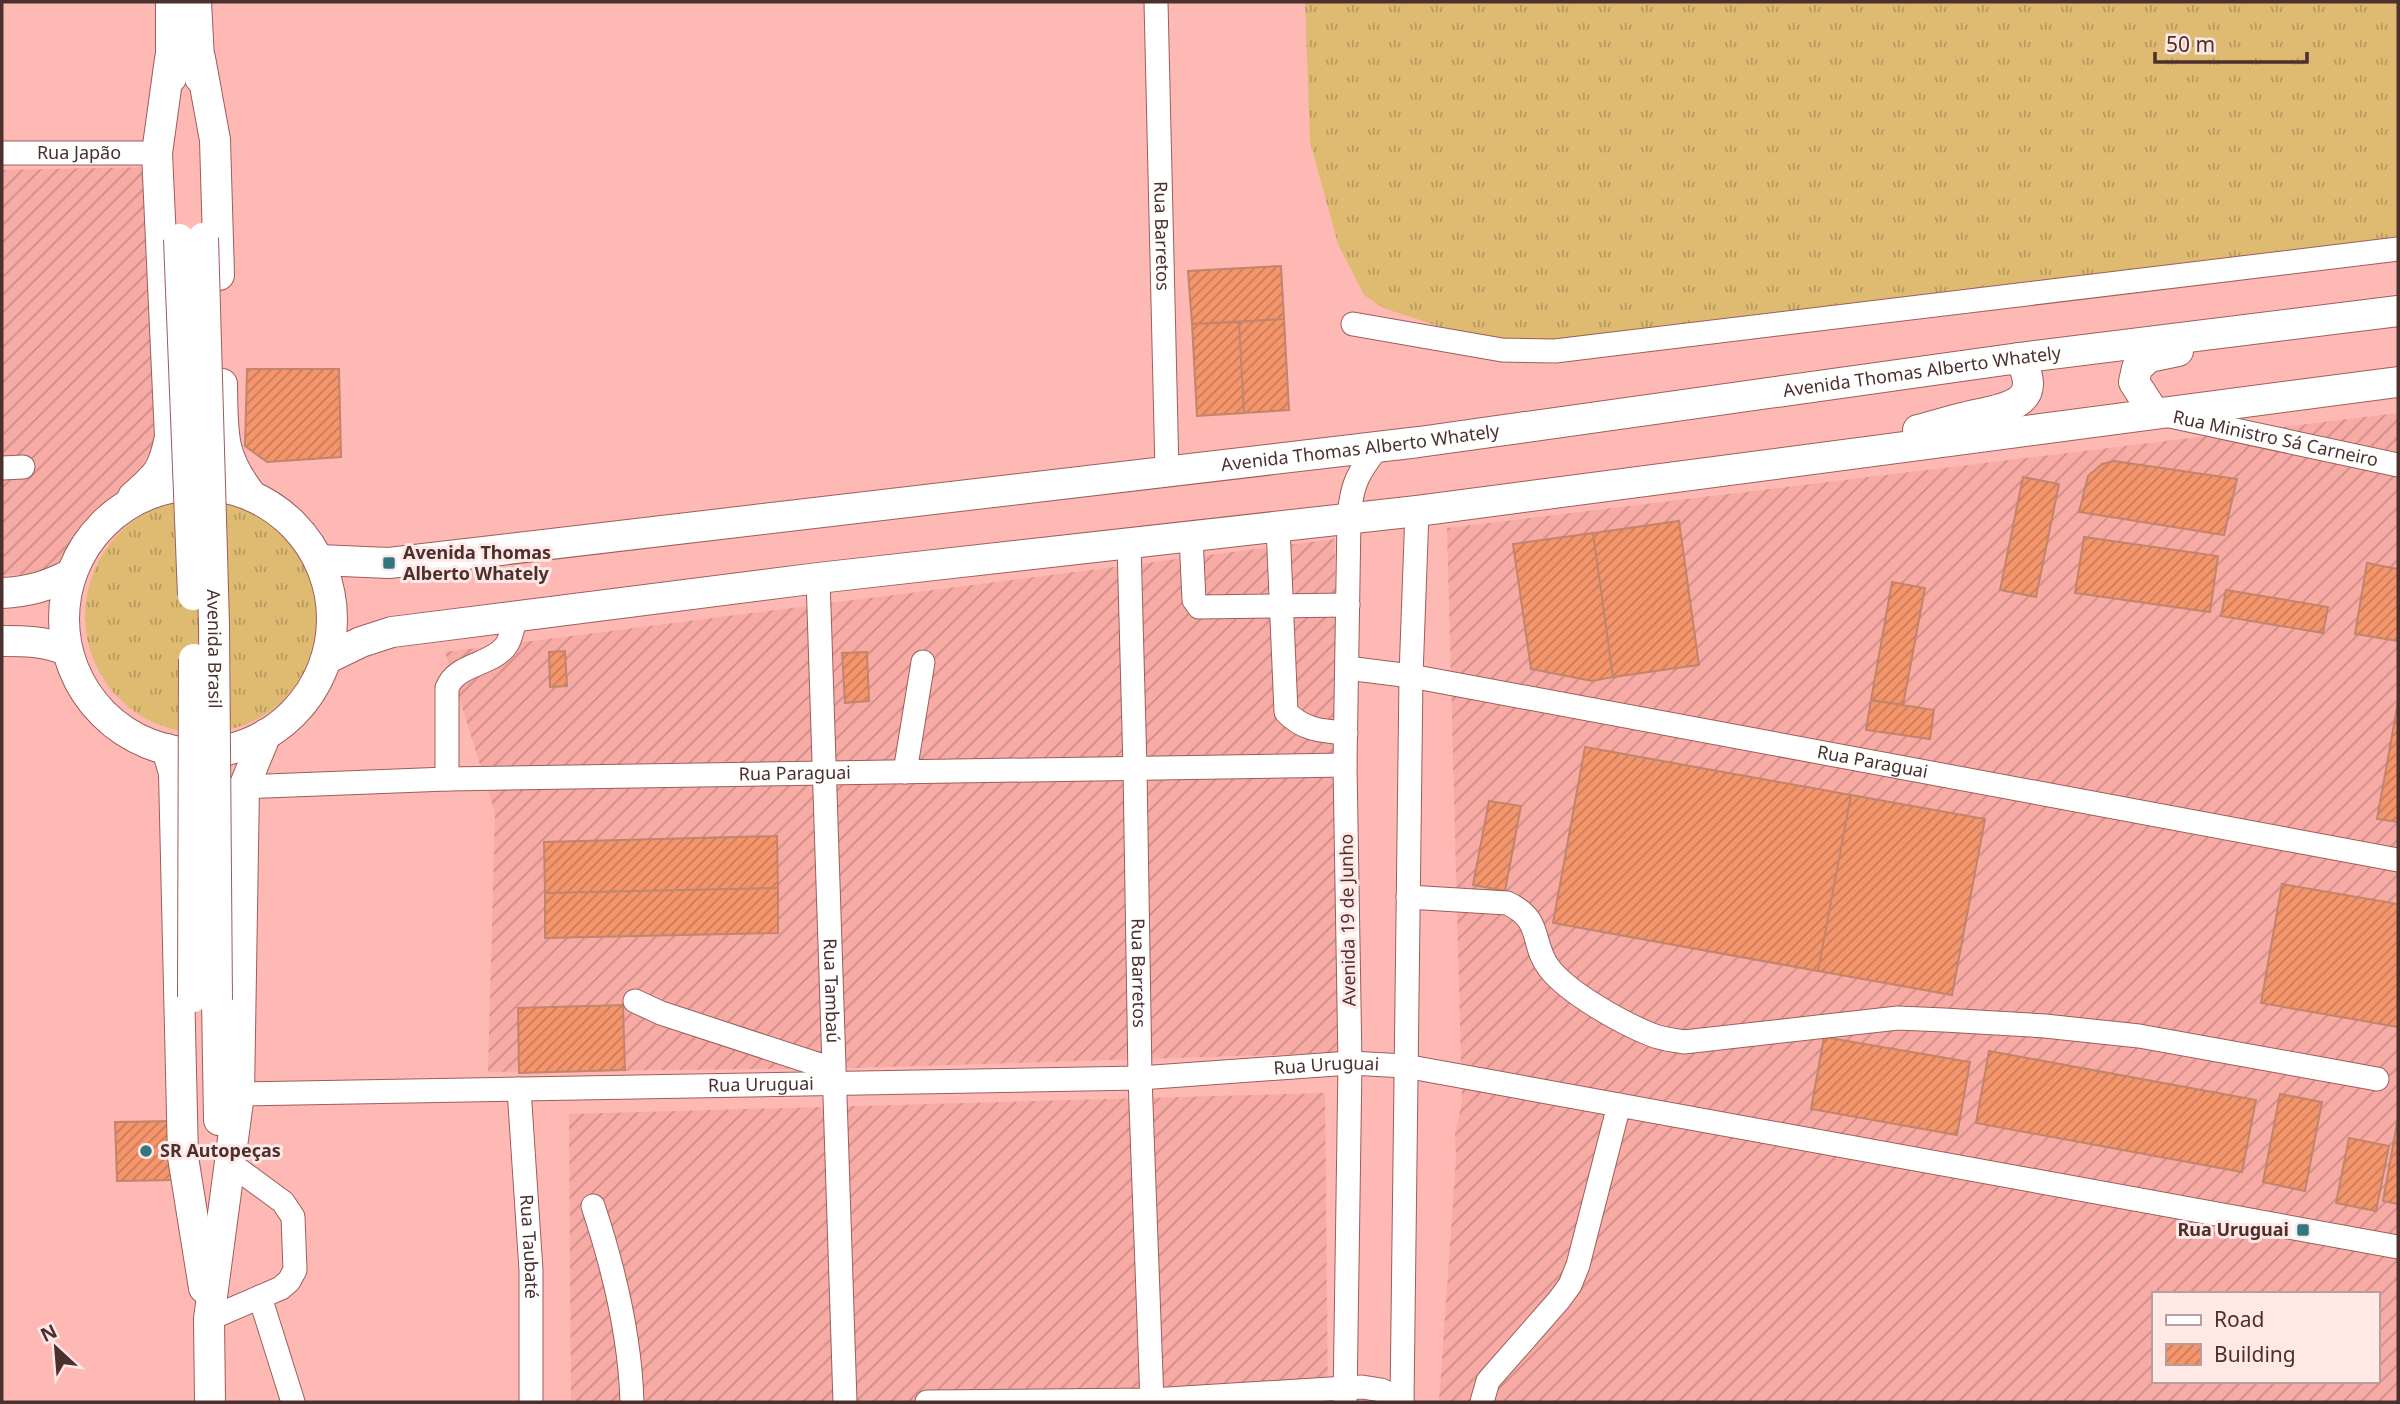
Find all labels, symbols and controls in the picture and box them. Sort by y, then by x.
scale bar [2155,21,2307,65]
text: 50 m [2166,30,2215,58]
street label: Rua Japão [37,140,121,164]
street label: Rua Barretos [1149,181,1176,291]
street label: Avenida Thomas Alberto Whately [1781,340,2063,402]
street label: Rua Ministro Sá Carneiro [2171,404,2381,471]
street label: Avenida Thomas Alberto Whately [1220,418,1501,476]
place label: Avenida Thomas Alberto Whately [403,540,551,585]
marker: Avenida Thomas Alberto Whately [381,555,397,571]
street label: Avenida Brasil [202,589,228,709]
street label: Rua Paraguai [1815,739,1930,783]
street label: Rua Paraguai [738,760,851,785]
street label: Avenida 19 de Junho [1333,833,1361,1007]
street label: Rua Barretos [1126,918,1152,1028]
street label: Rua Tambaú [819,938,846,1044]
street label: Rua Uruguai [1273,1050,1380,1079]
street label: Rua Uruguai [708,1071,814,1097]
place label: SR Autopeças [160,1138,281,1162]
marker: SR Autopeças [138,1143,154,1159]
street label: Rua Taubaté [515,1194,544,1299]
place label: Rua Uruguai [2177,1217,2289,1241]
marker: Rua Uruguai [2295,1222,2311,1238]
legend [2152,1292,2379,1383]
text: Road [2214,1305,2264,1333]
north arrow [21,1313,91,1383]
text: N [36,1318,61,1348]
text: Building [2214,1340,2296,1368]

